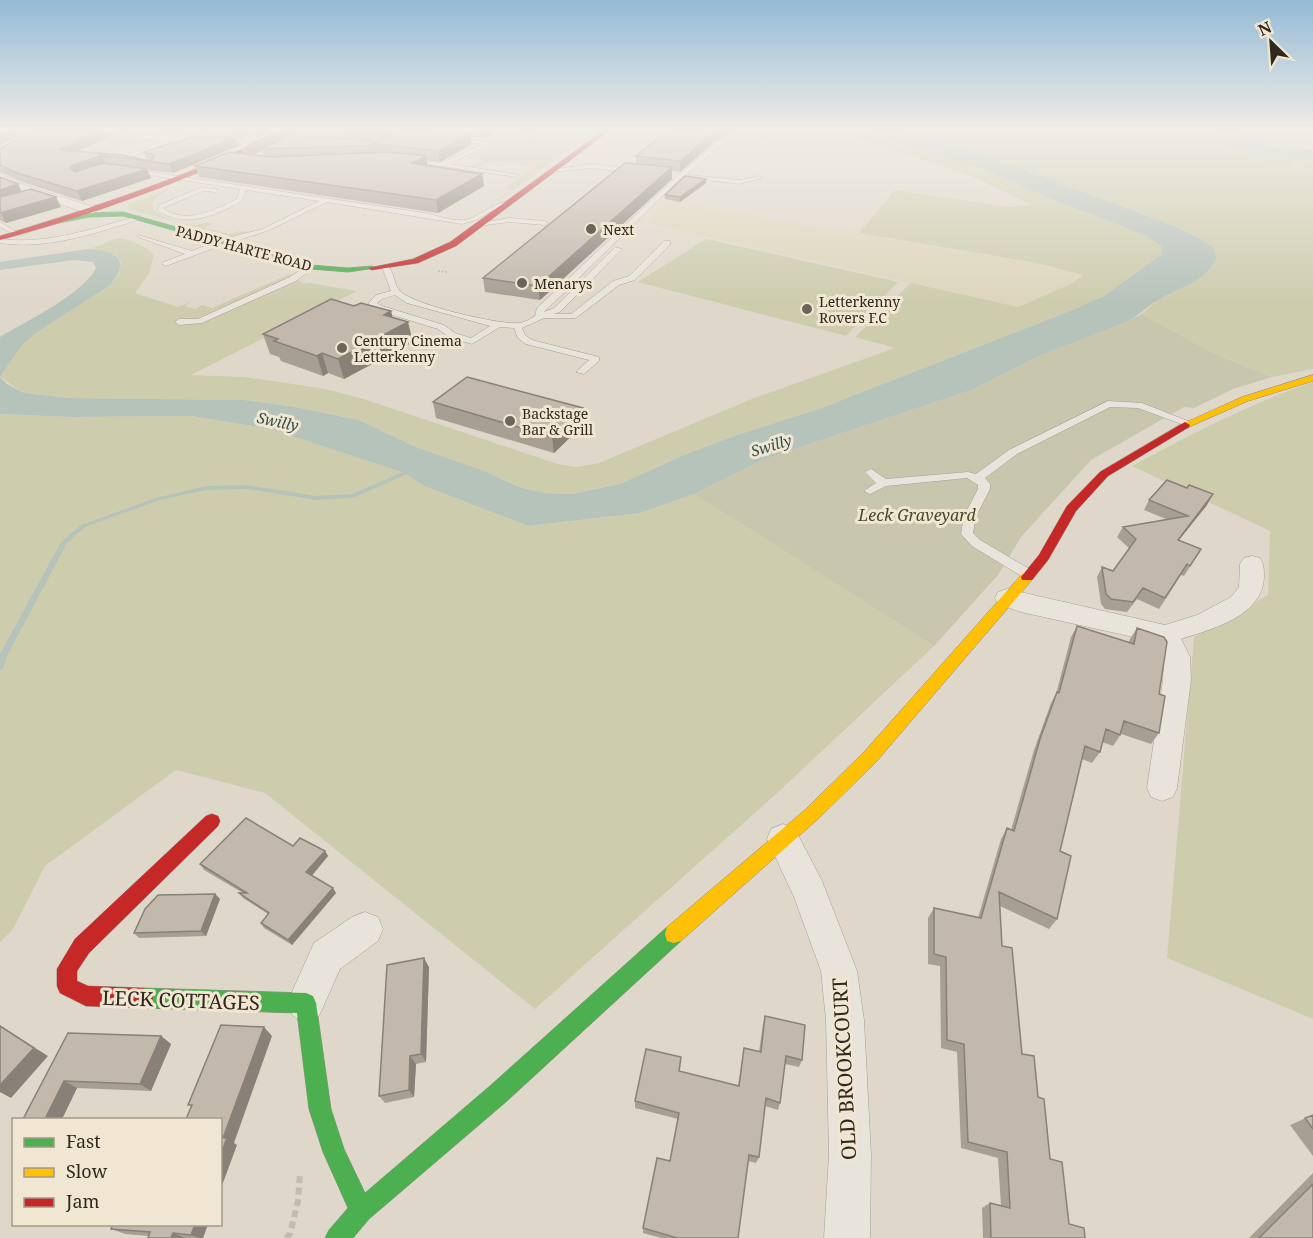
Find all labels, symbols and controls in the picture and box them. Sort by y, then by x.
north arrow [1241,12,1301,72]
text: N [1254,16,1275,41]
place label: Next [603,220,634,239]
street label: PADDY HARTE ROAD [174,221,314,275]
marker: Next [584,222,598,236]
place label: Menarys [534,274,592,293]
marker: Menarys [515,276,529,290]
place label: Letterkenny Rovers F.C [819,292,900,327]
marker: Letterkenny Rovers F.C [800,302,814,316]
place label: Century Cinema Letterkenny [354,331,462,366]
marker: Century Cinema Letterkenny [335,341,349,355]
place label: Backstage Bar & Grill [522,404,594,439]
water label: Swilly [255,407,301,435]
marker: Backstage Bar & Grill [503,414,517,428]
water label: Swilly [748,429,794,461]
park label: Leck Graveyard [857,504,976,526]
street label: OLD BROOKCOURT [826,977,862,1161]
street label: LECK COTTAGES [102,984,260,1016]
legend [12,1118,222,1226]
text: Fast [66,1129,101,1153]
text: Slow [66,1159,108,1183]
text: Jam [65,1189,100,1213]

